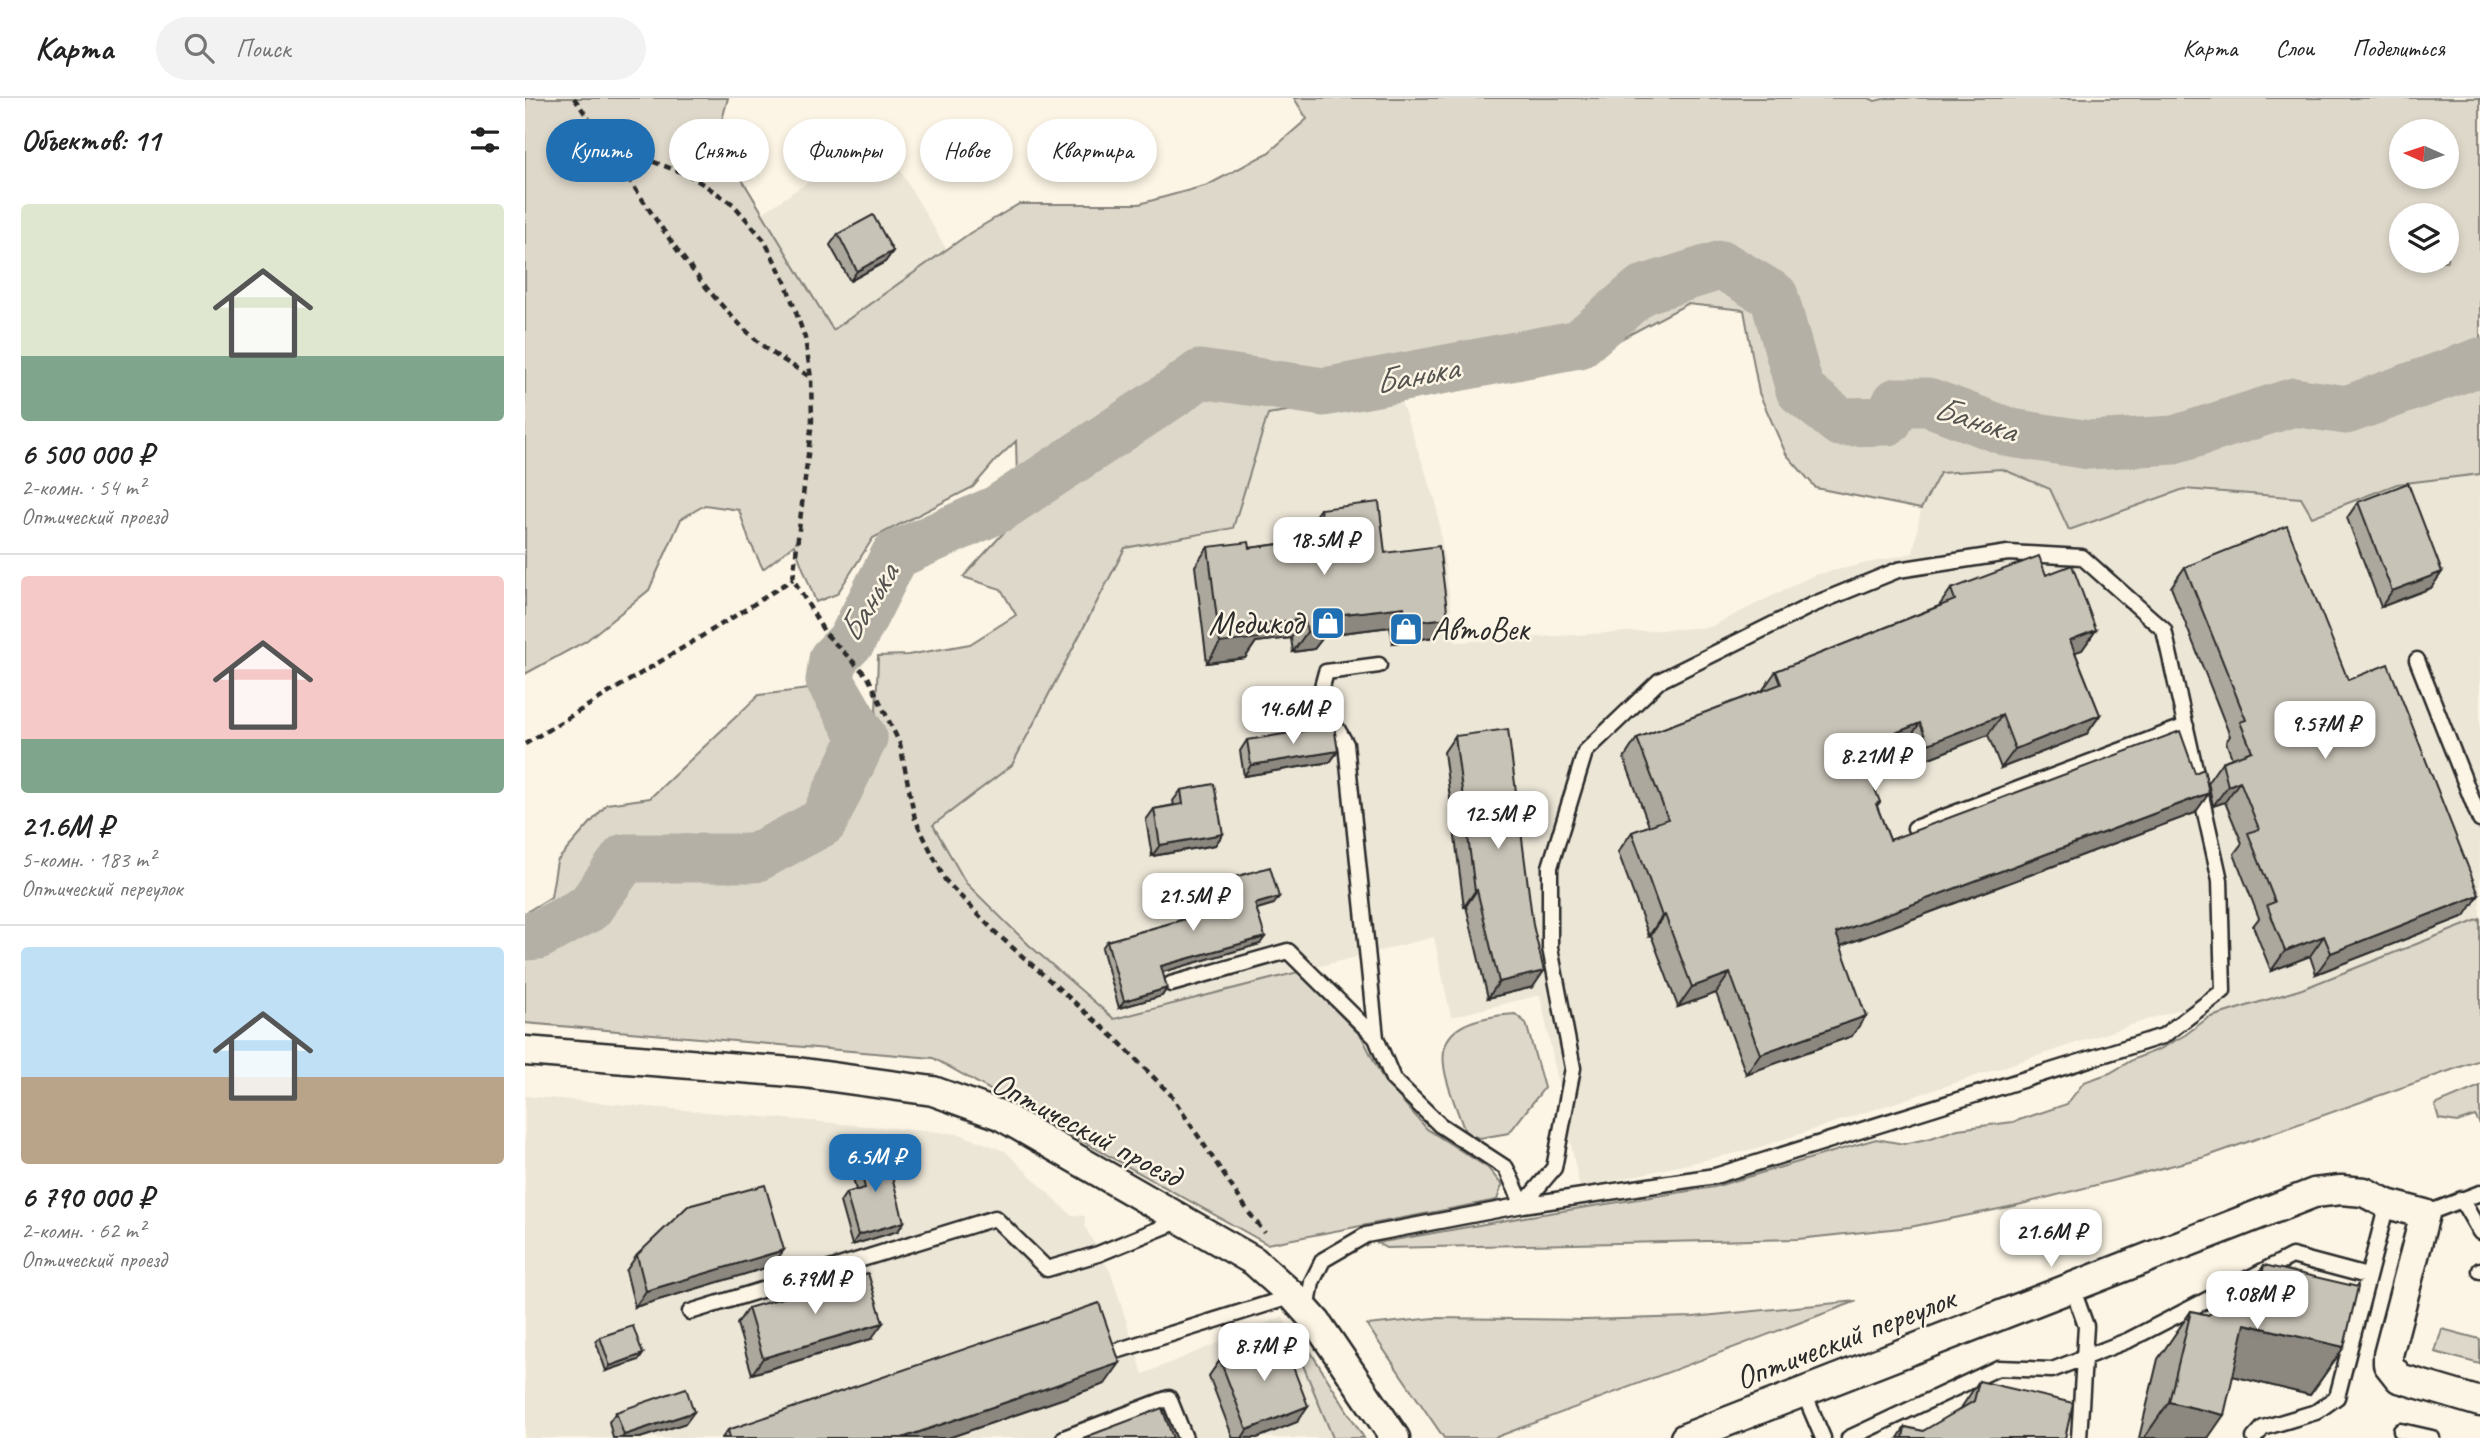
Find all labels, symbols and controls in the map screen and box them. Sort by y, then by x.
search box [156,17,646,80]
text: Карта [35,27,114,69]
icon: search [180,29,218,67]
text: Поиск [236,32,290,65]
text: Карта [2183,33,2237,63]
text: Слои [2275,33,2314,63]
text: Поделиться [2352,33,2445,63]
chip: Купить [546,119,655,182]
chip: Снять [669,119,769,182]
chip: Фильтры [783,119,906,182]
chip: Новое [920,119,1013,182]
chip: Квартира [1027,119,1157,182]
north arrow [2389,119,2459,189]
map controls [2389,119,2459,273]
text: Объектов: 11 [21,121,160,159]
icon: filters [466,121,504,159]
button: layers [2389,203,2459,273]
icon: home [200,250,326,376]
water label: Банька [1371,344,1464,405]
water label: Банька [1928,385,2024,454]
text: 6 500 000 ₽ [21,435,153,473]
text: 2-комн. · 54 m² [21,473,145,502]
text: Оптический проезд [21,502,167,531]
pin: 18.5M ₽ [1259,518,1389,577]
text: 18.5M ₽ [1289,525,1359,554]
water label: Банька [827,553,910,650]
place label: Медикод [1208,602,1306,644]
shop icon: Медикод [1309,604,1347,642]
place label: АвтоВек [1431,608,1531,650]
shop icon: АвтоВек [1387,610,1425,648]
icon: home [200,622,326,748]
pin: 14.6M ₽ [1228,686,1358,746]
text: 14.6M ₽ [1258,694,1328,723]
pin: 9.57M ₽ [2260,702,2390,761]
text: 9.57M ₽ [2290,709,2360,738]
pin: 8.21M ₽ [1810,734,1940,793]
text: 8.21M ₽ [1840,741,1910,770]
pin: 12.5M ₽ [1433,792,1563,851]
text: 12.5M ₽ [1463,799,1533,828]
text: 21.6M ₽ [21,807,113,845]
text: 5-комн. · 183 m² [21,845,155,874]
text: Оптический переулок [21,874,183,903]
pin: 21.5M ₽ [1128,874,1258,933]
text: 21.5M ₽ [1158,881,1228,910]
icon: home [200,993,326,1119]
street label: Оптический проезд [985,1061,1192,1198]
pin: 6.5M ₽ [818,1134,932,1194]
text: 6.5M ₽ [845,1142,905,1171]
text: 6 790 000 ₽ [21,1178,153,1216]
pin: 21.6M ₽ [1986,1210,2116,1269]
text: 2-комн. · 62 m² [21,1216,145,1245]
text: 21.6M ₽ [2016,1217,2086,1246]
text: Оптический проезд [21,1245,167,1274]
pin: 6.79M ₽ [750,1256,880,1316]
text: 6.79M ₽ [780,1264,850,1293]
pin: 9.08M ₽ [2192,1272,2322,1331]
street label: Оптический переулок [1729,1276,1963,1399]
text: 9.08M ₽ [2222,1279,2292,1308]
pin: 8.7M ₽ [1207,1324,1321,1383]
text: 8.7M ₽ [1234,1331,1294,1360]

